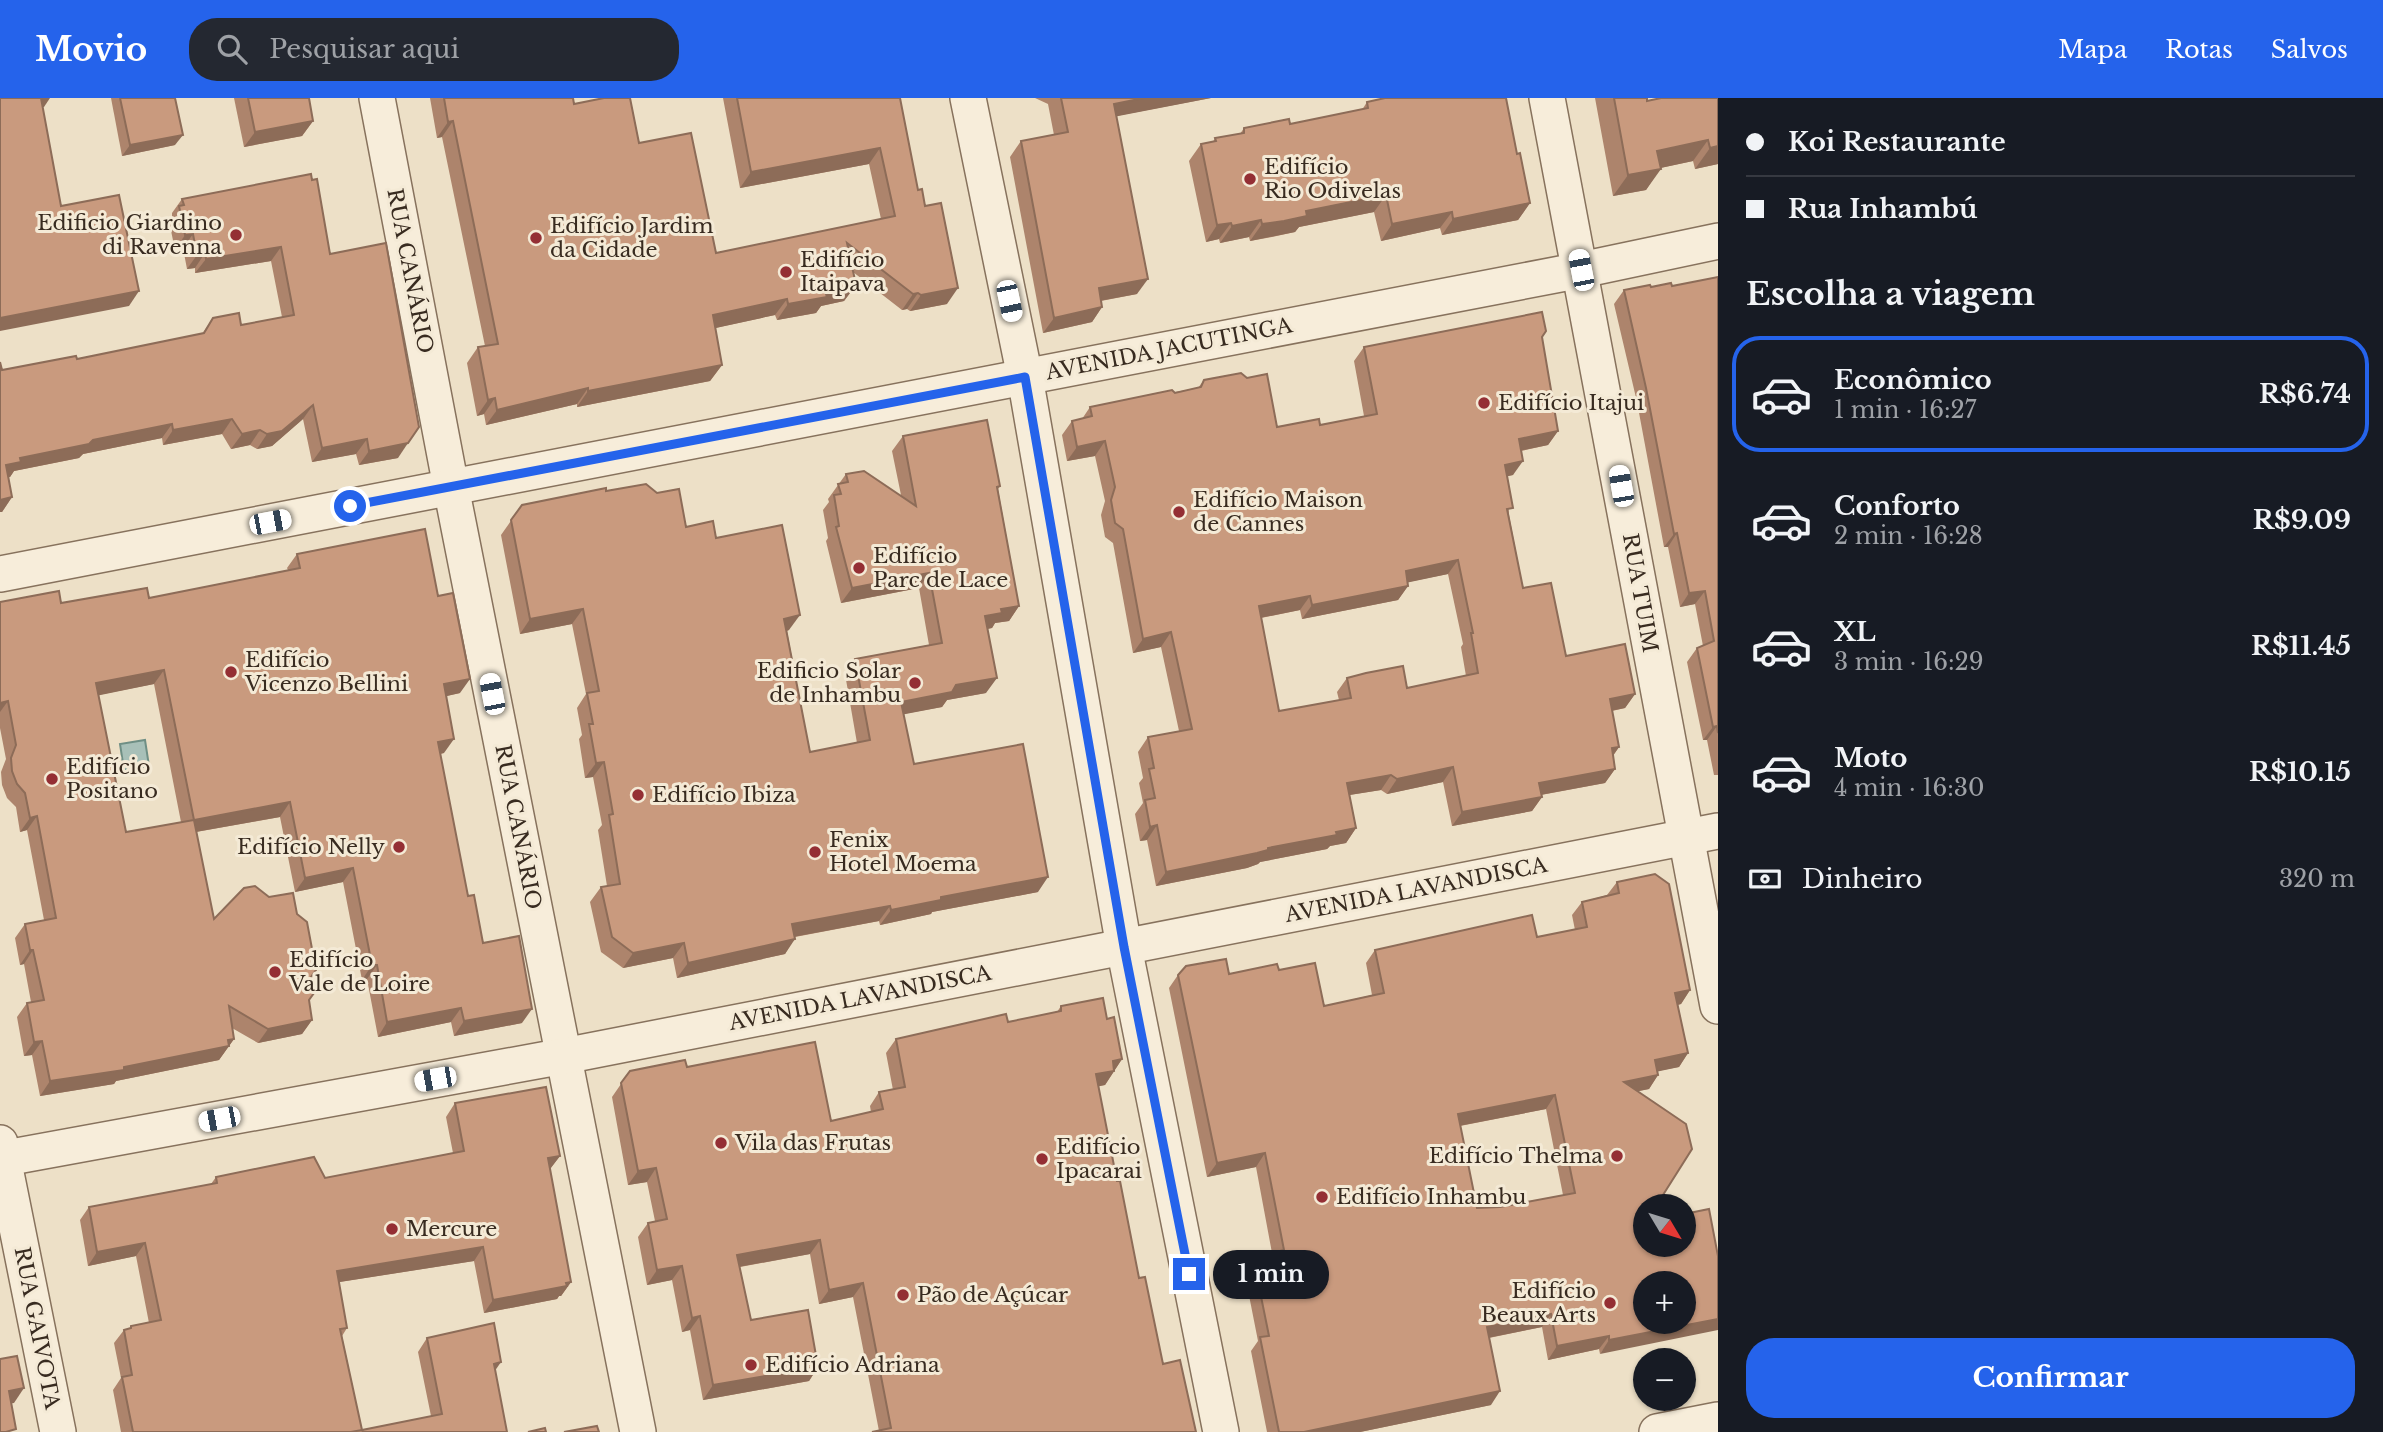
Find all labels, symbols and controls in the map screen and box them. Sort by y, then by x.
search box [189,18,679,81]
text: Movio [35,29,147,70]
icon: search [213,30,251,68]
text: Pesquisar aqui [269,33,459,65]
text: Mapa [2058,35,2127,64]
text: Rotas [2165,35,2233,64]
text: Salvos [2271,35,2348,64]
text: Koi Restaurante [1788,126,2006,158]
place label: Edifício Rio Odivelas [1264,154,1401,204]
marker: Edifício Rio Odivelas [1242,171,1258,187]
street label: RUA CANÁRIO [381,186,439,356]
text: Rua Inhambú [1788,193,1977,225]
place label: Edificio Giardino di Ravenna [37,210,222,260]
place label: Edifício Jardim da Cidade [550,213,714,263]
marker: Edificio Giardino di Ravenna [228,227,244,243]
marker: Edifício Jardim da Cidade [528,230,544,246]
place label: Edifício Itaipava [800,247,885,297]
car [1567,247,1596,293]
marker: Edifício Itaipava [778,264,794,280]
text: Escolha a viagem [1746,274,2035,314]
car [995,278,1024,324]
street label: AVENIDA JACUTINGA [1043,312,1295,386]
icon: car [1750,363,1813,426]
text: Econômico [1834,364,1992,396]
text: R$6.74 [2259,378,2351,410]
place label: Edifício Itajui [1498,390,1644,416]
marker: Edifício Itajui [1476,395,1492,411]
text: 1 min · 16:27 [1834,396,1976,424]
car [1608,463,1635,509]
place label: Edifício Maison de Cannes [1193,487,1363,537]
icon: car [1750,489,1813,552]
route start [334,490,366,522]
text: Conforto [1834,490,1960,522]
marker: Edifício Maison de Cannes [1171,504,1187,520]
text: R$9.09 [2253,504,2351,536]
car [248,508,293,536]
text: 2 min · 16:28 [1834,522,1983,550]
street label: RUA TUIM [1617,531,1663,655]
place label: Edifício Parc de Lace [873,543,1008,593]
marker: Edifício Parc de Lace [851,560,867,576]
icon: car [1750,615,1813,678]
text: XL [1834,616,1876,648]
text: R$11.45 [2251,630,2351,662]
place label: Edifício Vicenzo Bellini [244,647,408,697]
text: 3 min · 16:29 [1834,648,1983,676]
place label: Edificio Solar de Inhambu [757,658,901,708]
marker: Edifício Vicenzo Bellini [223,664,239,680]
car [478,671,507,717]
marker: Edificio Solar de Inhambu [907,675,923,691]
icon: car [1750,741,1813,804]
street label: RUA CANÁRIO [489,742,547,912]
text: Moto [1834,742,1907,774]
place label: Edifício Positano [66,754,158,804]
text: R$10.15 [2249,756,2351,788]
marker: Edifício Positano [44,771,60,787]
text: 4 min · 16:30 [1834,774,1984,802]
place label: Edifício Ibiza [652,782,796,808]
marker: Edifício Ibiza [630,787,646,803]
place label: Fenix Hotel Moema [829,827,977,877]
place label: Edifício Nelly [237,834,386,860]
marker: Edifício Nelly [391,839,407,855]
marker: Fenix Hotel Moema [807,844,823,860]
street label: AVENIDA LAVANDISCA [1282,852,1550,928]
icon: cash [1746,860,1784,898]
text: Dinheiro [1802,863,1923,895]
text: 320 m [2279,865,2355,893]
place label: Edifício Vale de Loire [288,947,430,997]
street label: AVENIDA LAVANDISCA [726,960,994,1036]
marker: Edifício Vale de Loire [267,964,283,980]
car [413,1065,458,1093]
car [197,1105,242,1133]
place label: Vila das Frutas [734,1130,891,1156]
place label: Edifício Ipacarai [1056,1134,1142,1184]
marker: Vila das Frutas [713,1135,729,1151]
place label: Edifício Thelma [1429,1143,1603,1169]
marker: Edifício Thelma [1609,1148,1625,1164]
marker: Edifício Ipacarai [1034,1151,1050,1167]
place label: Edifício Inhambu [1336,1184,1526,1210]
marker: Edifício Inhambu [1314,1189,1330,1205]
north arrow [1633,1194,1696,1256]
map controls [1633,1194,1696,1411]
place label: Mercure [406,1216,497,1242]
marker: Mercure [384,1221,400,1237]
street label: RUA GAIVOTA [9,1245,66,1412]
callout: 1 min [1214,1250,1329,1298]
route end [1173,1258,1205,1290]
text: 1 min [1238,1260,1304,1288]
button: + [1633,1271,1696,1334]
place label: Edifício Beaux Arts [1481,1278,1596,1328]
place label: Pão de Açúcar [917,1282,1068,1308]
marker: Pão de Açúcar [895,1287,911,1303]
marker: Edifício Beaux Arts [1602,1295,1618,1311]
button: Confirmar [1746,1338,2355,1418]
button: − [1633,1348,1696,1411]
place label: Edifício Adriana [765,1352,940,1378]
marker: Edifício Adriana [743,1357,759,1373]

